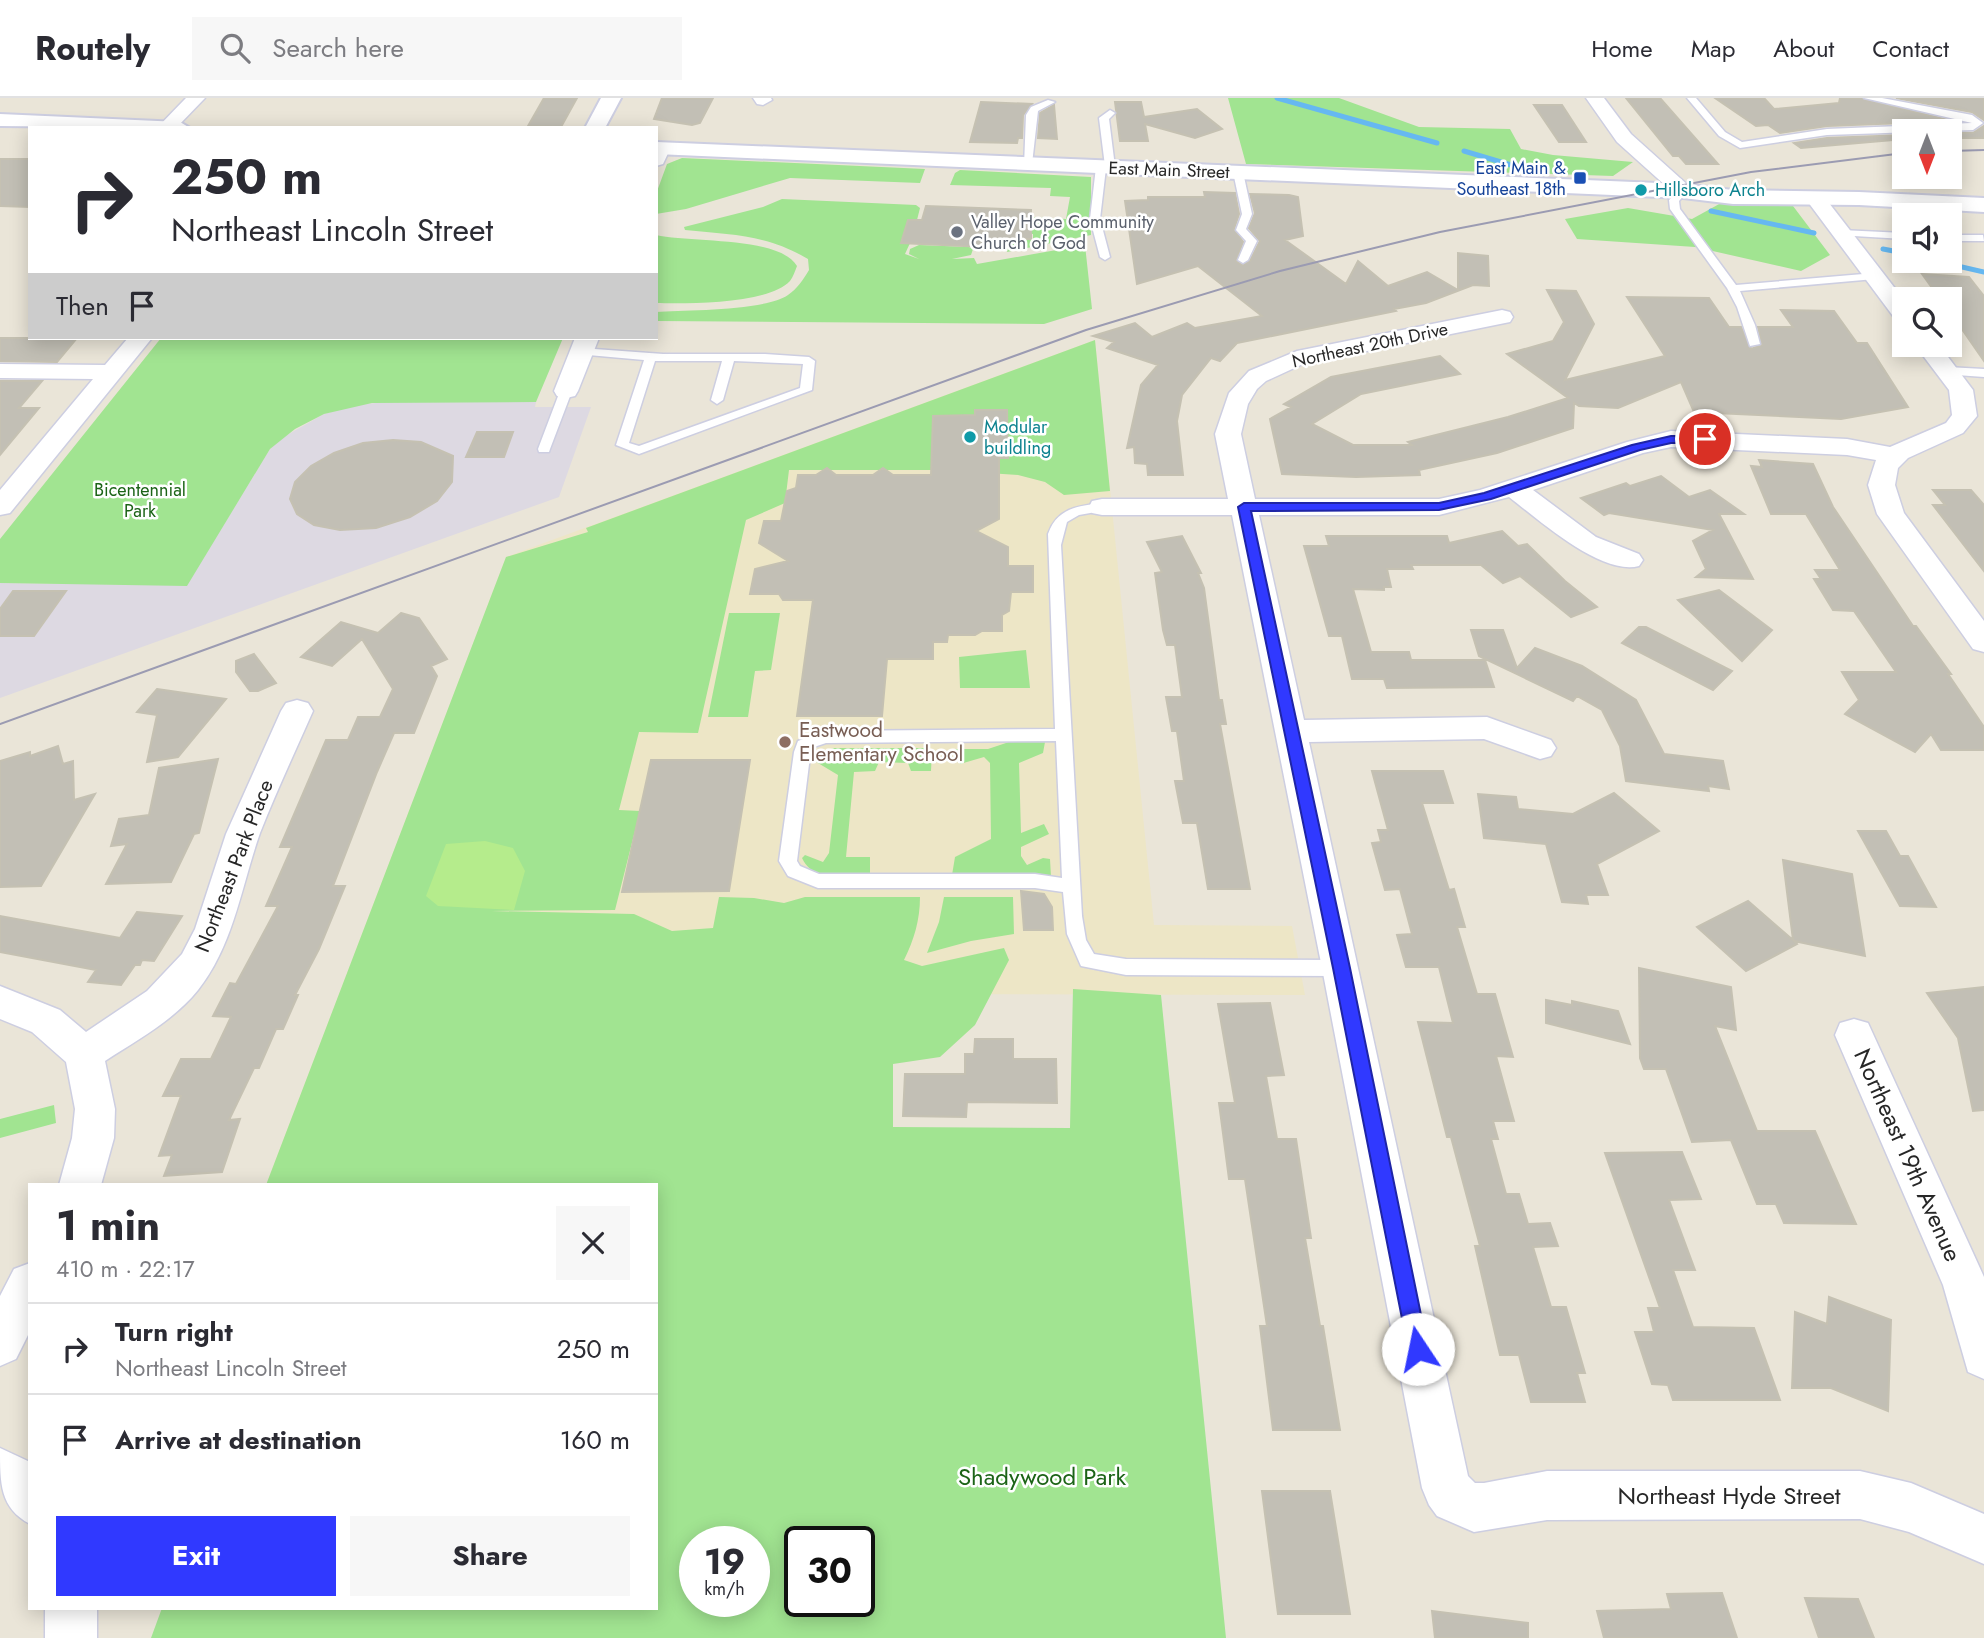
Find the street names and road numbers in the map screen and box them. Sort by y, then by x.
street label: East Main Street [1108,155,1231,185]
street label: Northeast 20th Drive [1290,316,1450,374]
street label: Northeast Park Place [187,775,281,957]
street label: Northeast 19th Avenue [1845,1043,1971,1267]
street label: Northeast Hyde Street [1617,1478,1841,1513]

